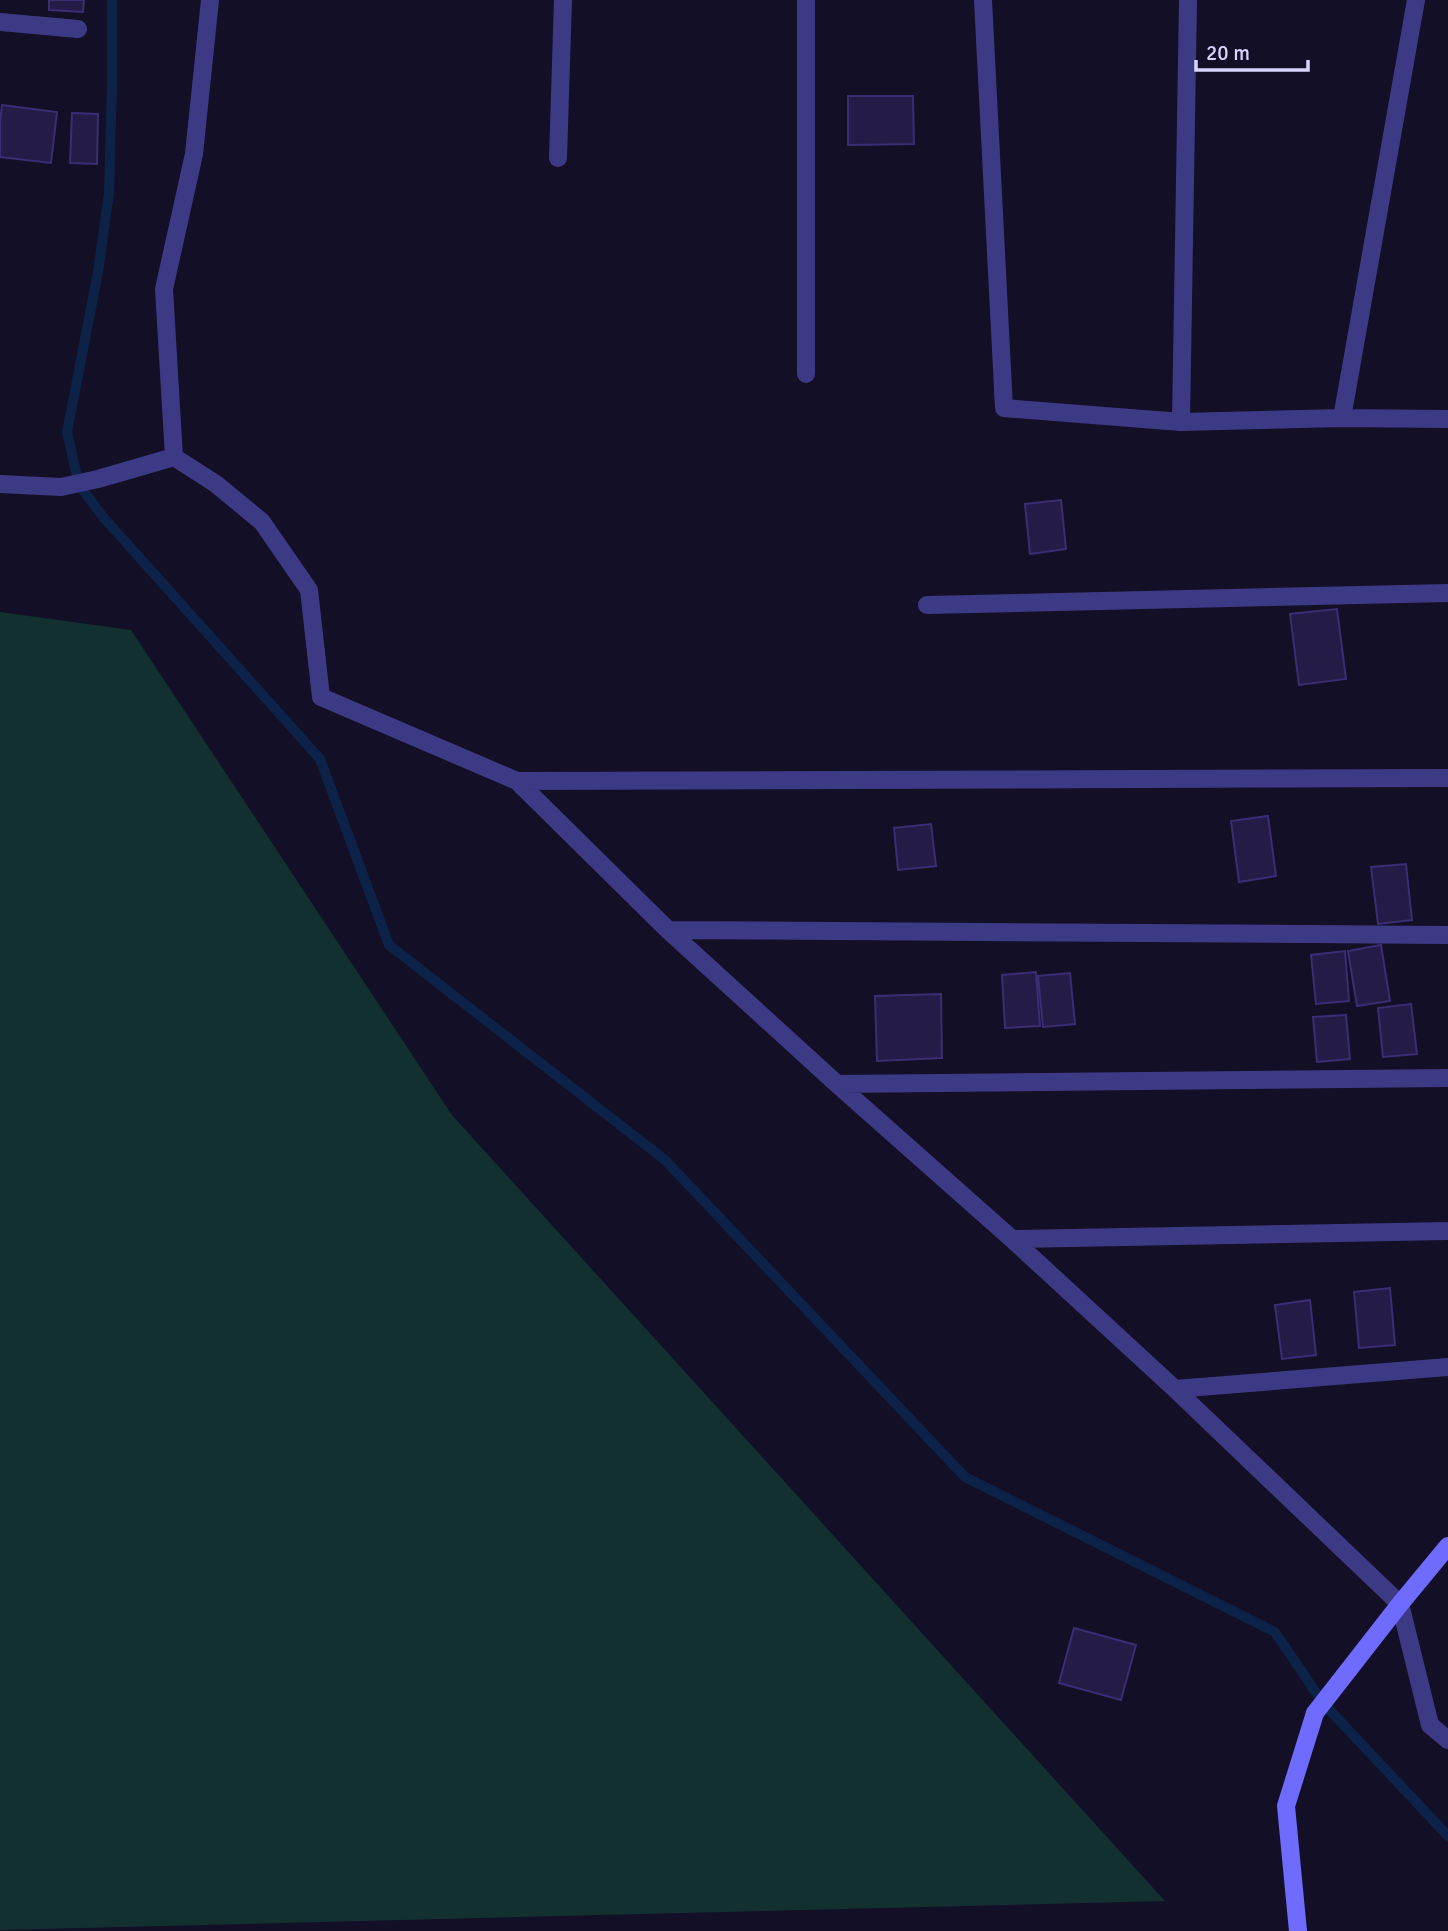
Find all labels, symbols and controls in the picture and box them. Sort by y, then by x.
scale bar [1196,28,1308,72]
text: 20 m [1206,40,1250,66]

